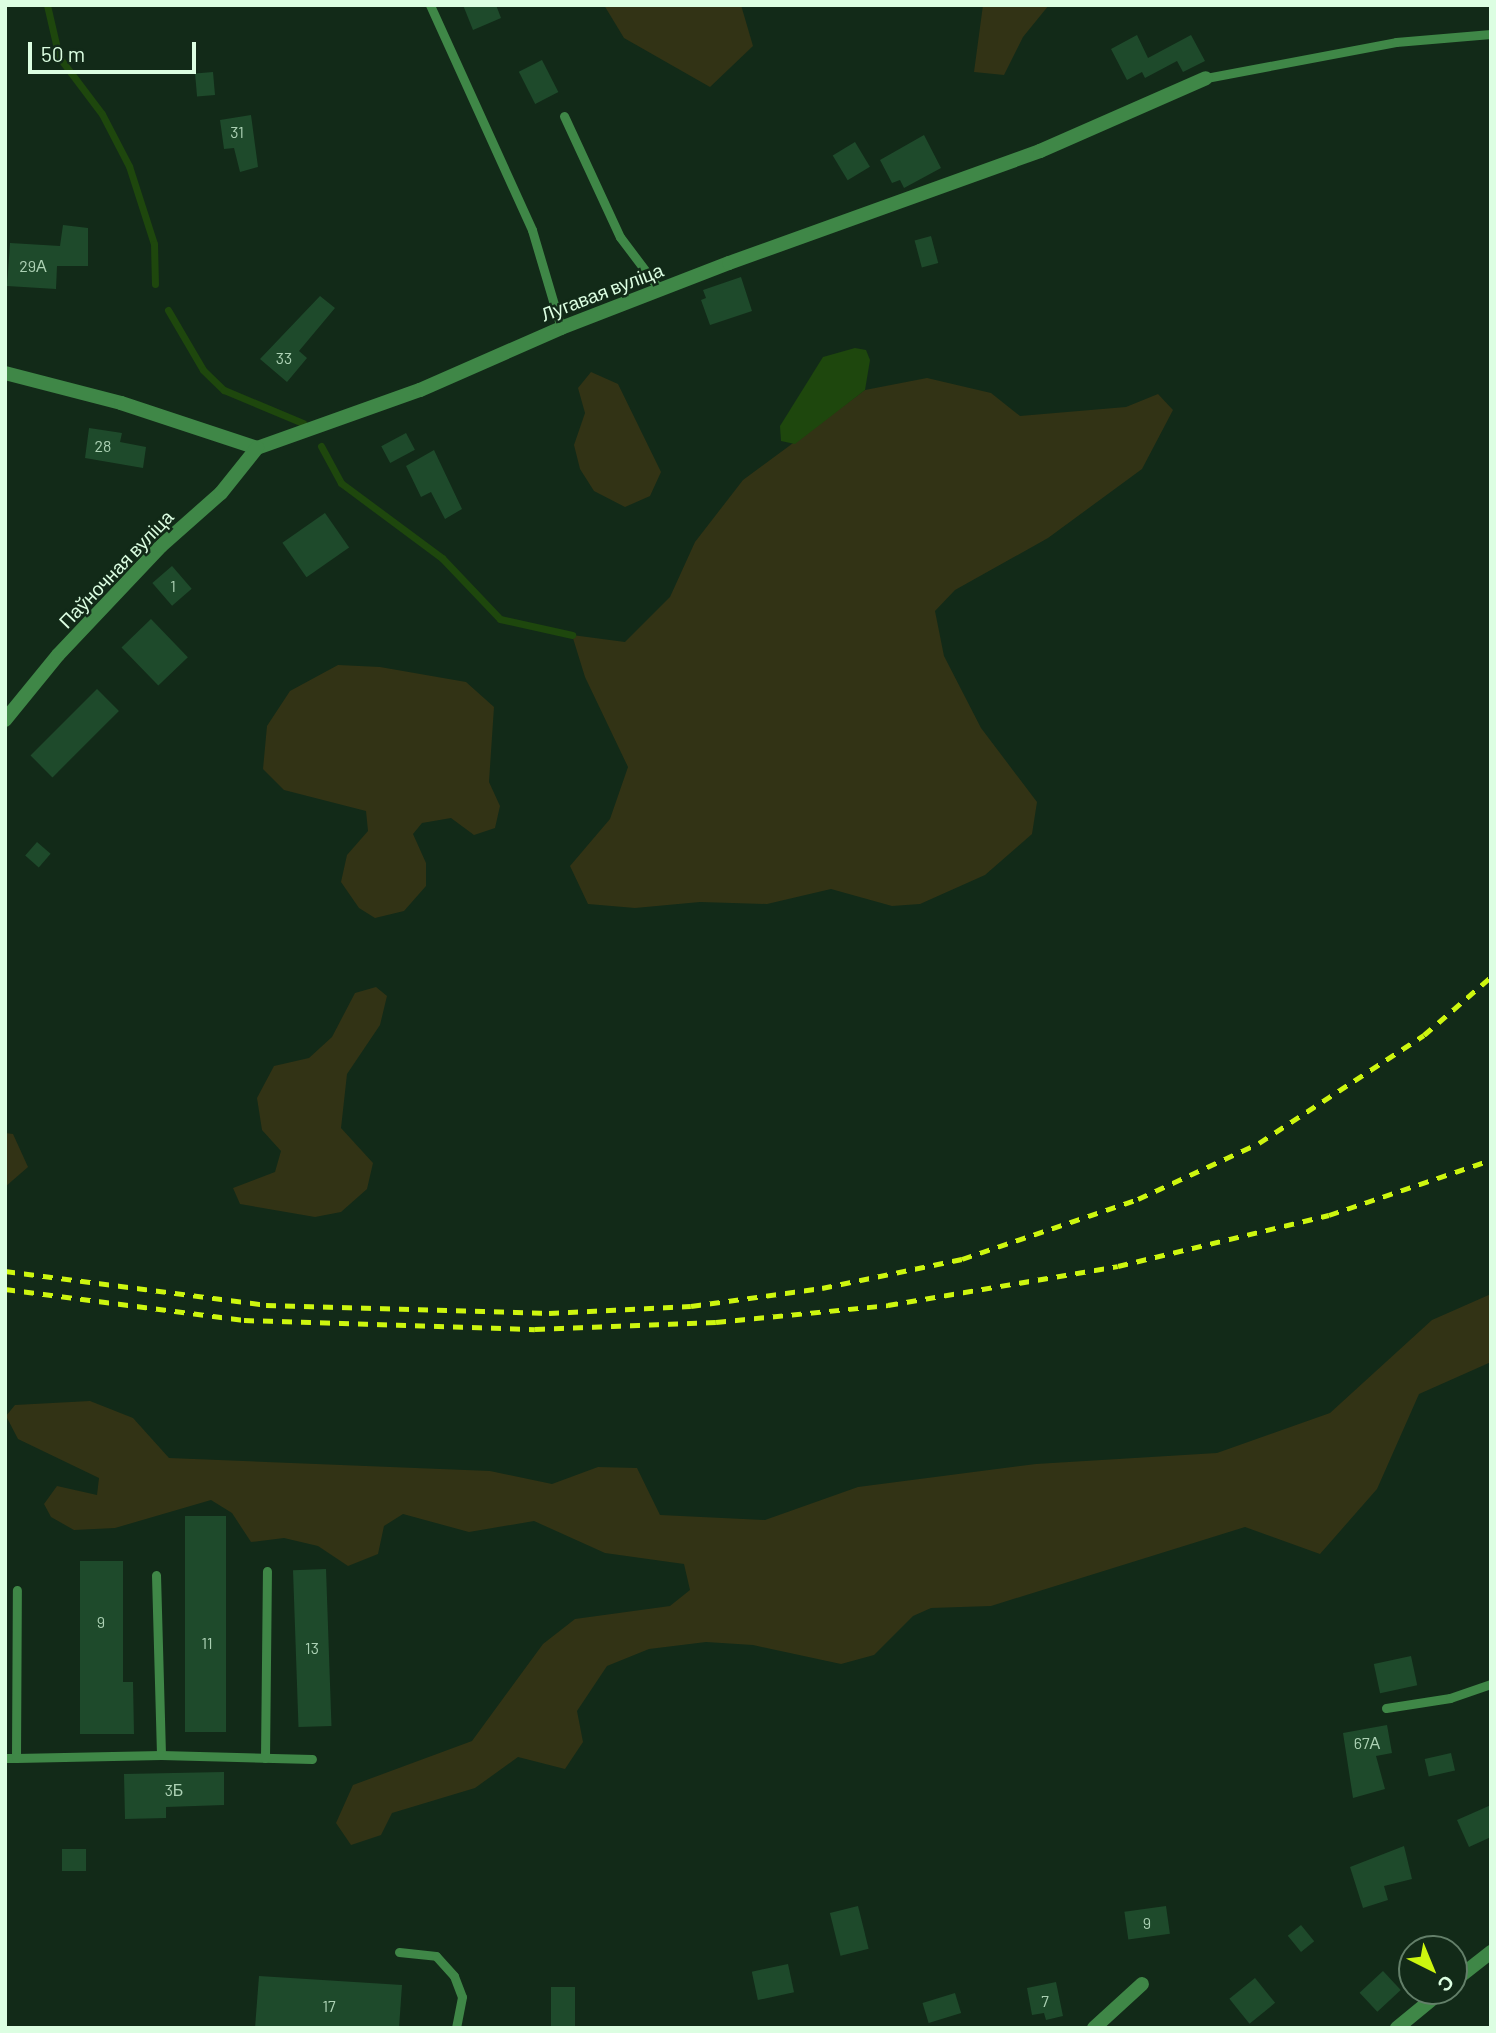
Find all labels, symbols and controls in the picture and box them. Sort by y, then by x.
scale bar [32,28,200,72]
text: 50 m [41,41,85,66]
house number: 31 [230,122,244,142]
house number: 29А [19,256,47,276]
street label: Лугавая вуліца [538,258,666,326]
house number: 33 [276,348,292,368]
house number: 28 [95,436,111,456]
street label: Паўночная вуліца [54,505,178,633]
house number: 1 [170,576,176,596]
house number: 9 [97,1612,105,1632]
house number: 11 [201,1633,213,1653]
house number: 13 [305,1638,319,1658]
house number: 67А [1354,1733,1380,1753]
house number: 3Б [165,1780,183,1800]
house number: 9 [1143,1913,1151,1933]
north arrow [1398,1935,1468,2005]
text: С [1433,1971,1459,1997]
house number: 7 [1041,1991,1049,2011]
house number: 17 [322,1996,336,2016]

